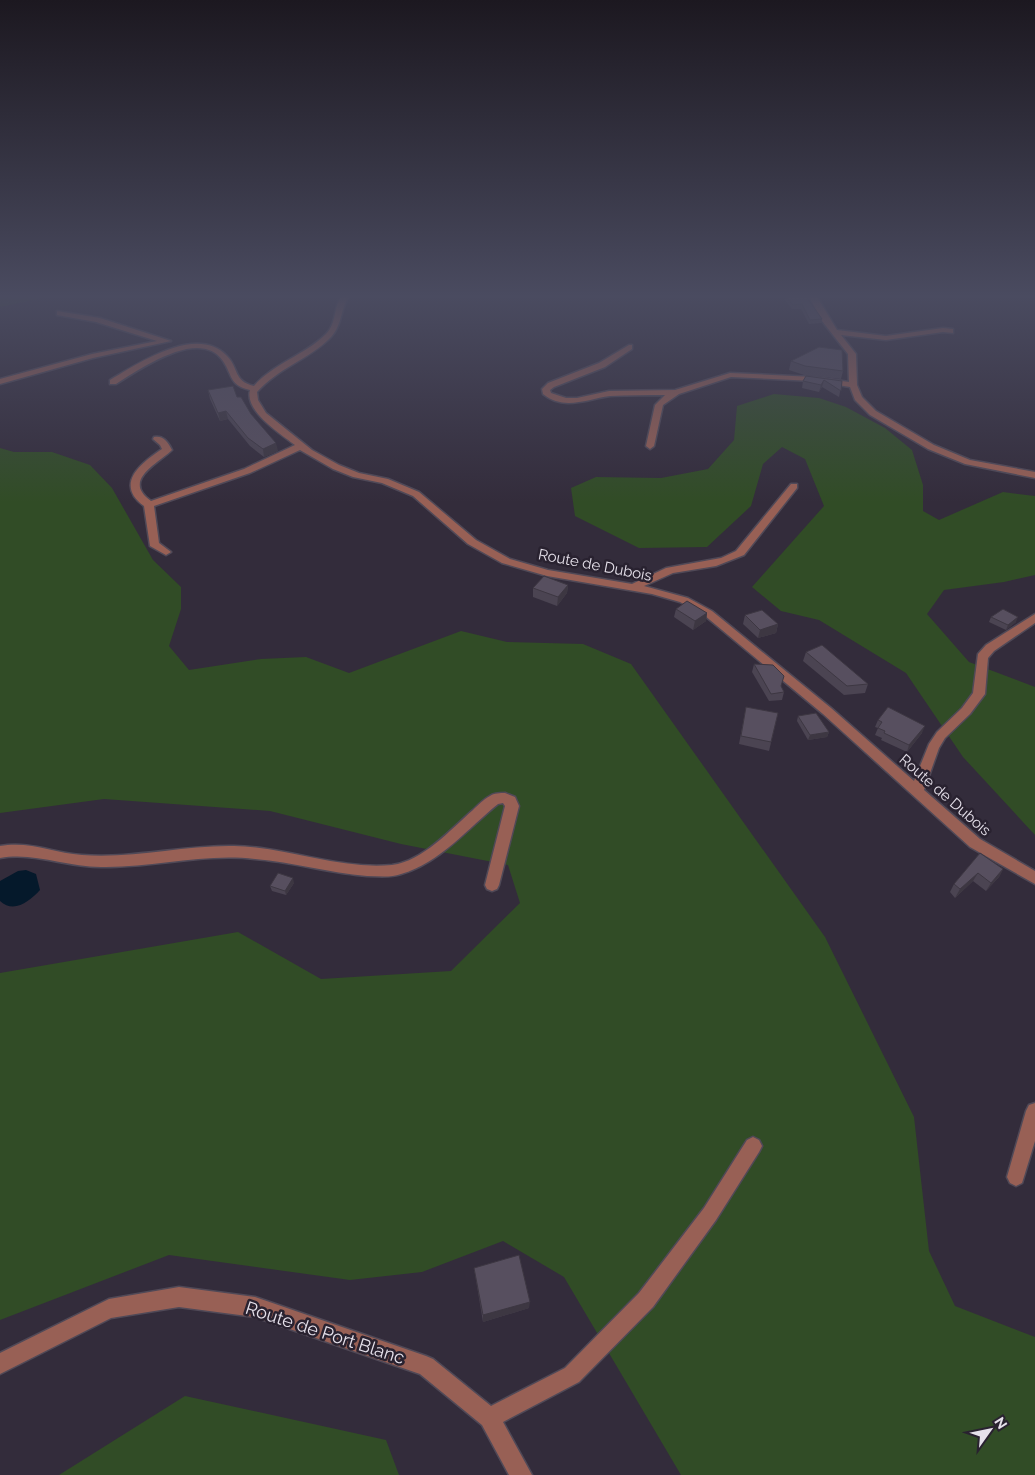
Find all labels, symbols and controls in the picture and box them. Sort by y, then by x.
street label: Route de Dubois [537,545,653,585]
street label: Route de Dubois [896,750,994,840]
street label: Route de Port Blanc [243,1297,407,1368]
north arrow [965,1405,1015,1455]
text: N [991,1414,1011,1432]

